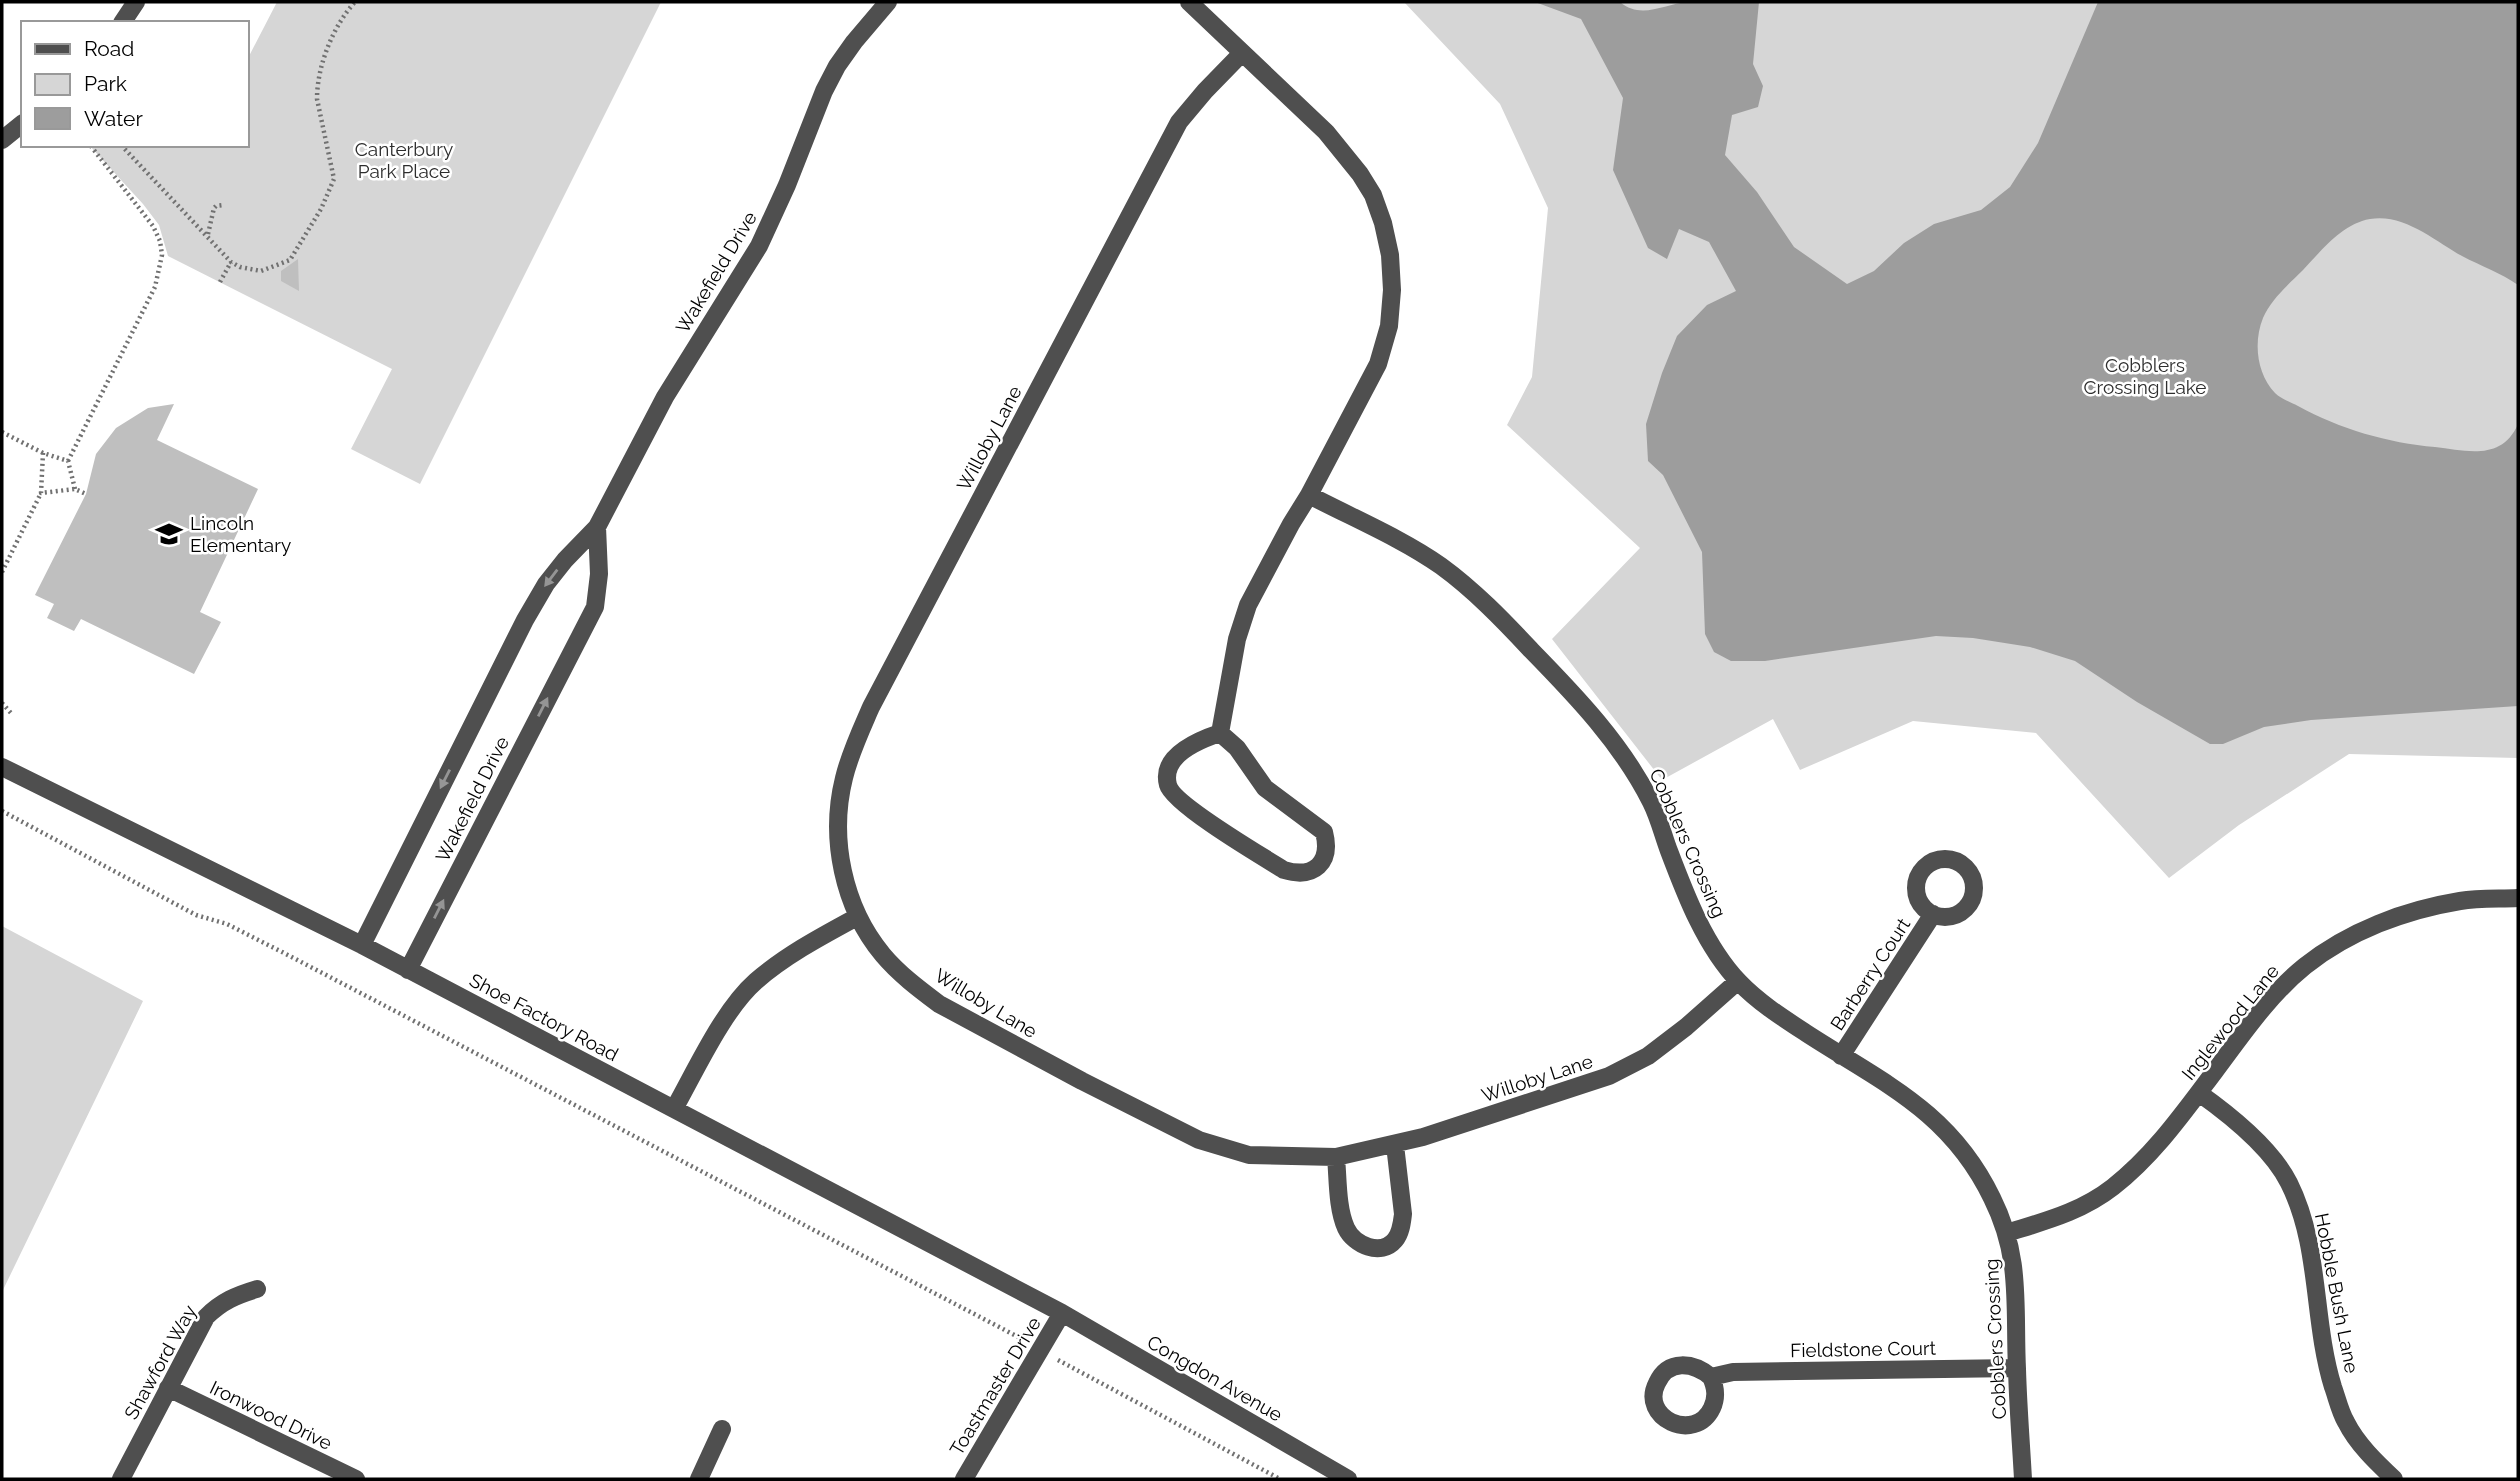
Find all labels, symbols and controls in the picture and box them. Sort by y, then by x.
legend [21,21,248,147]
text: Road [84,36,134,61]
text: Park [84,71,127,96]
text: Water [84,106,143,131]
park label: Canterbury Park Place [355,138,453,182]
street label: Wakefield Drive [671,207,761,337]
park label: Cobblers Crossing Lake [2083,354,2207,398]
street label: Willoby Lane [952,382,1026,494]
place label: Lincoln Elementary [190,512,291,556]
school or university icon: Lincoln Elementary [154,519,184,549]
one-way arrow [544,569,558,587]
one-way arrow [538,697,549,717]
street label: Wakefield Drive [431,733,513,865]
street label: Cobblers Crossing [1645,765,1731,921]
one-way arrow [439,769,450,789]
one-way arrow [434,899,445,919]
street label: Barberry Court [1826,913,1915,1034]
street label: Inglewood Lane [2177,960,2283,1084]
street label: Willoby Lane [931,964,1041,1042]
street label: Shoe Factory Road [466,969,622,1065]
street label: Willoby Lane [1479,1050,1595,1106]
street label: Hobble Bush Lane [2311,1211,2363,1375]
street label: Cobblers Crossing [1980,1258,2010,1420]
street label: Shawford Way [120,1301,200,1423]
street label: Toastmaster Drive [945,1313,1045,1459]
street label: Congdon Avenue [1144,1330,1286,1426]
street label: Fieldstone Court [1790,1337,1937,1361]
street label: Ironwood Drive [206,1376,336,1454]

